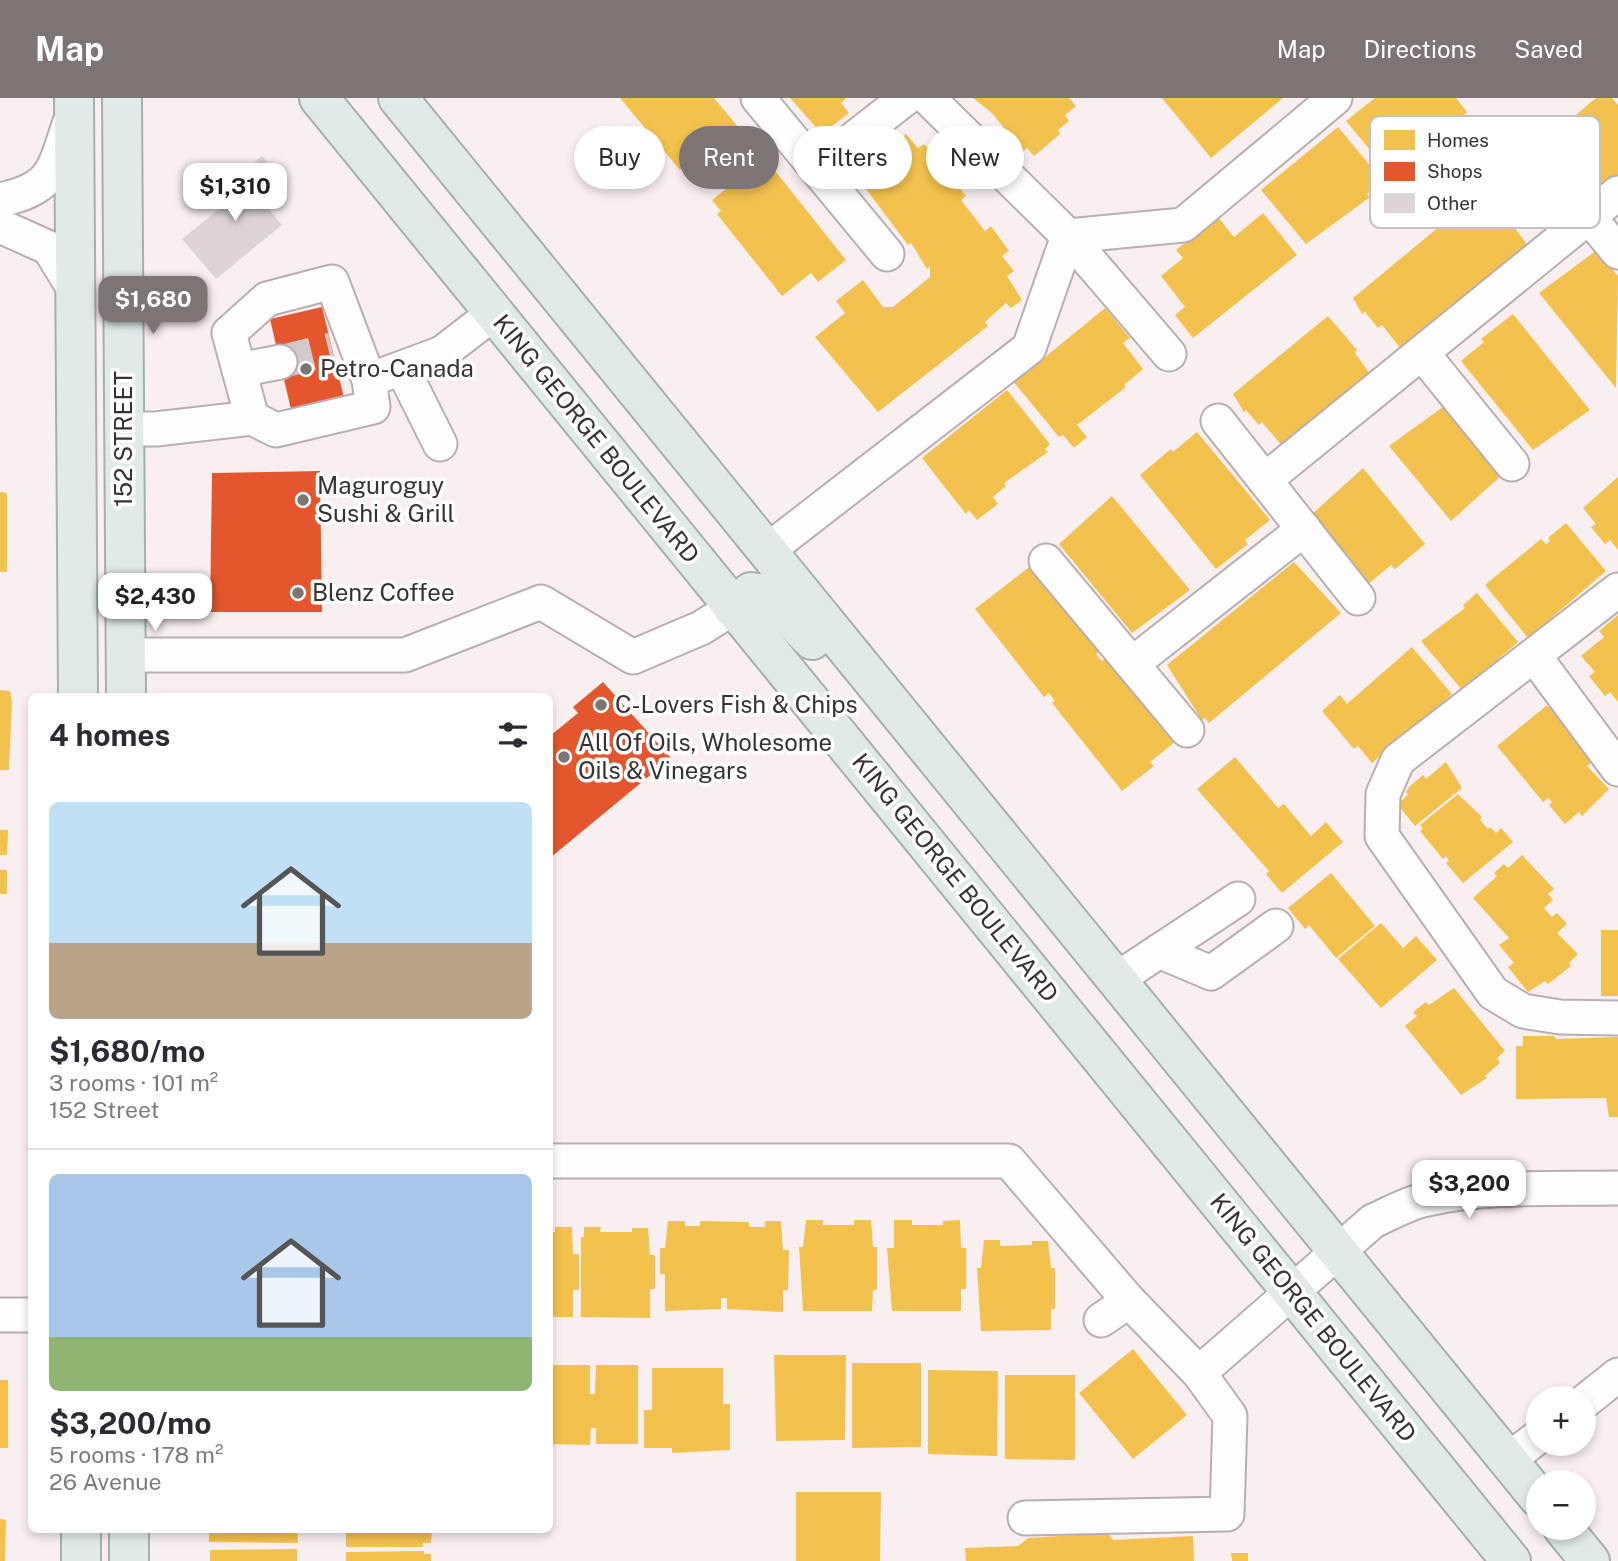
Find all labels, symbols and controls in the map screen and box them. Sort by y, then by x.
text: Map [35,30,104,68]
text: Map [1277,35,1326,63]
text: Directions [1364,35,1476,63]
text: Saved [1514,35,1583,63]
legend [1370,116,1600,228]
chip: Buy [574,126,665,189]
chip: Rent [679,126,779,189]
chip: Filters [793,126,912,189]
chip: New [926,126,1024,189]
text: Homes [1427,129,1489,151]
text: Shops [1427,160,1482,182]
pin: $1,310 [178,164,292,223]
text: $1,310 [199,172,271,199]
text: Other [1427,192,1477,214]
pin: $1,680 [96,276,210,336]
text: $1,680 [114,285,192,312]
street label: KING GEORGE BOULEVARD [488,309,706,568]
place label: Petro-Canada [320,354,474,382]
marker: Petro-Canada [298,361,314,377]
street label: 152 STREET [109,371,137,507]
place label: Maguroguy Sushi & Grill [317,471,455,527]
marker: Maguroguy Sushi & Grill [295,492,311,508]
pin: $2,430 [98,574,212,633]
place label: Blenz Coffee [312,578,455,606]
text: $2,430 [114,582,196,609]
marker: Blenz Coffee [290,585,306,601]
place label: C-Lovers Fish & Chips [615,690,858,718]
marker: C-Lovers Fish & Chips [593,697,609,713]
icon: filters [494,716,532,754]
text: 4 homes [49,717,170,753]
place label: All Of Oils, Wholesome Oils & Vinegars [578,728,832,784]
street label: KING GEORGE BOULEVARD [847,748,1065,1007]
marker: All Of Oils, Wholesome Oils & Vinegars [556,749,572,765]
icon: home [228,848,354,974]
text: $1,680/mo [49,1033,205,1069]
text: 3 rooms · 101 m² [49,1069,218,1096]
text: 152 Street [49,1096,160,1123]
pin: $3,200 [1412,1160,1526,1220]
text: $3,200 [1428,1169,1510,1196]
street label: KING GEORGE BOULEVARD [1205,1188,1423,1447]
icon: home [228,1220,354,1346]
map controls [1526,1386,1596,1540]
button: + [1526,1386,1596,1456]
text: $3,200/mo [49,1405,211,1441]
text: 5 rooms · 178 m² [49,1441,223,1468]
text: 26 Avenue [49,1468,162,1495]
button: − [1526,1470,1596,1540]

